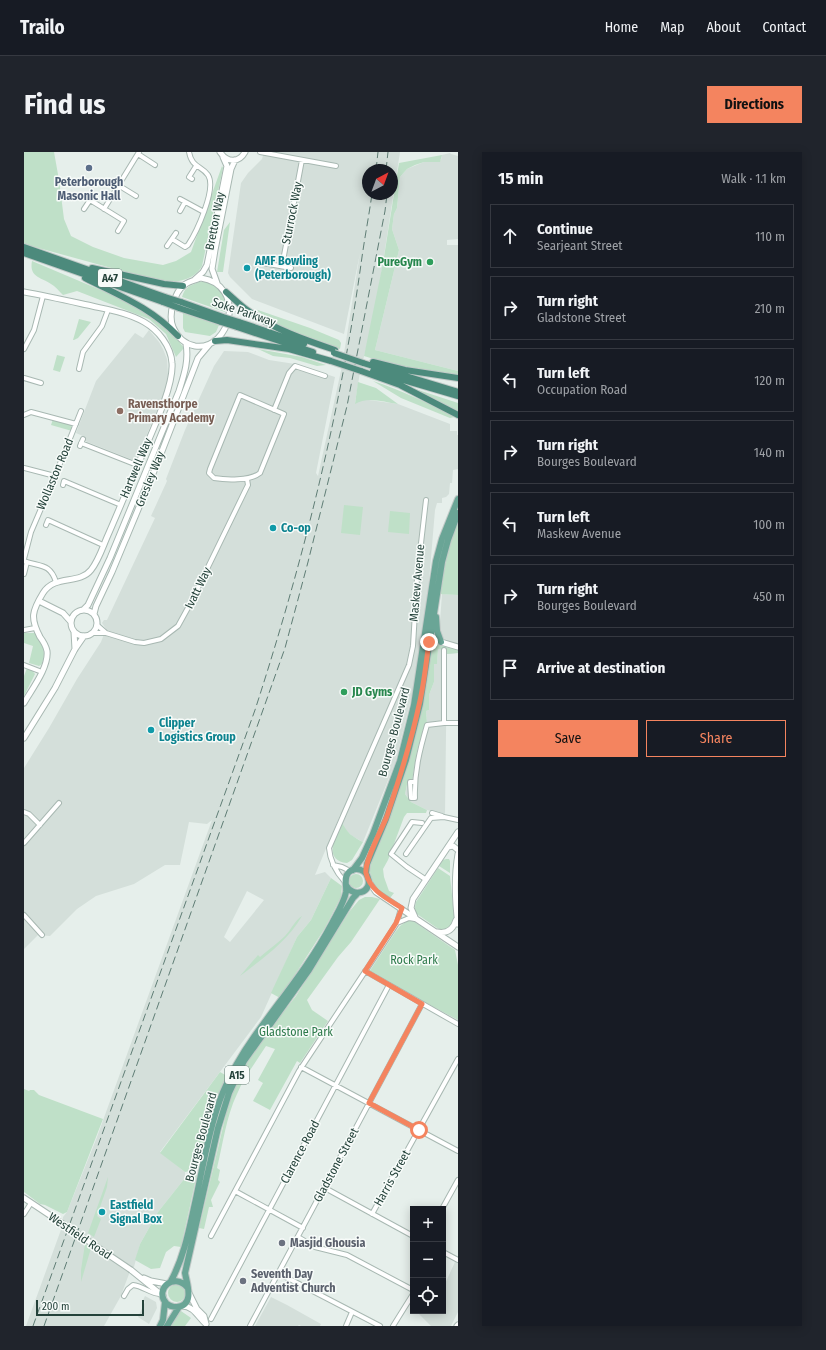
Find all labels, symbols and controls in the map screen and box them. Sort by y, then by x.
text: Trailo [20,16,65,39]
text: Home [605,19,638,36]
text: Map [660,19,684,36]
text: About [706,19,741,36]
text: Contact [763,19,806,36]
button: Directions [707,86,802,123]
text: Find us [24,88,106,121]
marker: Peterborough Masonic Hall [84,163,94,173]
north arrow [362,164,398,200]
text: 15 min [498,168,543,189]
text: Walk · 1.1 km [721,171,786,186]
place label: Peterborough Masonic Hall [55,175,123,203]
street label: Sturrock Way [279,180,305,246]
street label: Bretton Way [202,190,228,251]
text: Continue [537,220,593,238]
icon: ahead [499,225,521,247]
text: 110 m [755,229,785,244]
text: Searjeant Street [537,238,623,253]
place label: AMF Bowling (Peterborough) [254,254,331,282]
place label: PureGym [377,255,422,269]
marker: PureGym [425,257,435,267]
marker: AMF Bowling (Peterborough) [242,263,252,273]
road number: A47 [98,269,122,287]
text: Turn right [537,292,598,310]
street label: Soke Parkway [210,295,278,330]
icon: right [499,297,521,319]
text: 210 m [755,301,785,316]
text: Gladstone Street [537,310,626,325]
text: Turn left [537,364,590,382]
icon: left [499,369,521,391]
text: 120 m [754,373,785,388]
text: Occupation Road [537,382,627,397]
place label: Ravensthorpe Primary Academy [128,397,215,425]
marker: Ravensthorpe Primary Academy [115,406,125,416]
street label: Hartwell Way [117,435,155,500]
street label: Wollaston Road [34,436,76,512]
text: Turn right [537,436,598,454]
icon: right [499,441,521,463]
text: 140 m [754,445,785,460]
street label: Gresley Way [133,449,168,509]
text: Bourges Boulevard [537,454,637,469]
text: Turn left [537,508,590,526]
icon: left [499,513,521,535]
text: 100 m [753,517,785,532]
place label: Co-op [281,521,311,535]
marker: Co-op [268,523,278,533]
text: Maskew Avenue [537,526,621,541]
street label: Maskew Avenue [407,544,427,622]
street label: Ivatt Way [182,564,214,611]
text: Turn right [537,580,598,598]
icon: right [499,585,521,607]
text: 450 m [753,589,785,604]
text: Bourges Boulevard [537,598,637,613]
route end [420,633,438,651]
icon: arrive [499,657,521,679]
text: Arrive at destination [537,659,665,677]
place label: JD Gyms [351,685,393,699]
street label: Bourges Boulevard [375,686,413,778]
marker: JD Gyms [339,687,349,697]
place label: Clipper Logistics Group [159,716,236,744]
button: Save [498,720,638,757]
button: Share [646,720,786,757]
marker: Clipper Logistics Group [146,725,156,735]
park label: Rock Park [390,953,438,967]
park label: Gladstone Park [259,1025,333,1039]
road number: A15 [225,1066,249,1084]
street label: Bourges Boulevard [182,1091,220,1183]
street label: Clarence Road [277,1118,323,1186]
route start [410,1121,428,1139]
street label: Gladstone Street [311,1125,361,1205]
street label: Harris Street [371,1147,413,1209]
place label: Eastfield Signal Box [110,1198,162,1226]
map controls [410,1206,446,1314]
button: + [410,1206,446,1242]
marker: Eastfield Signal Box [97,1207,107,1217]
street label: Westfield Road [46,1210,114,1262]
place label: Masjid Ghousia [290,1236,365,1250]
marker: Masjid Ghousia [277,1238,287,1248]
button: − [410,1242,446,1278]
place label: Seventh Day Adventist Church [250,1267,336,1295]
marker: Seventh Day Adventist Church [238,1276,248,1286]
button: locate [410,1278,446,1314]
scale bar [36,1298,144,1317]
text: 200 m [42,1300,69,1313]

